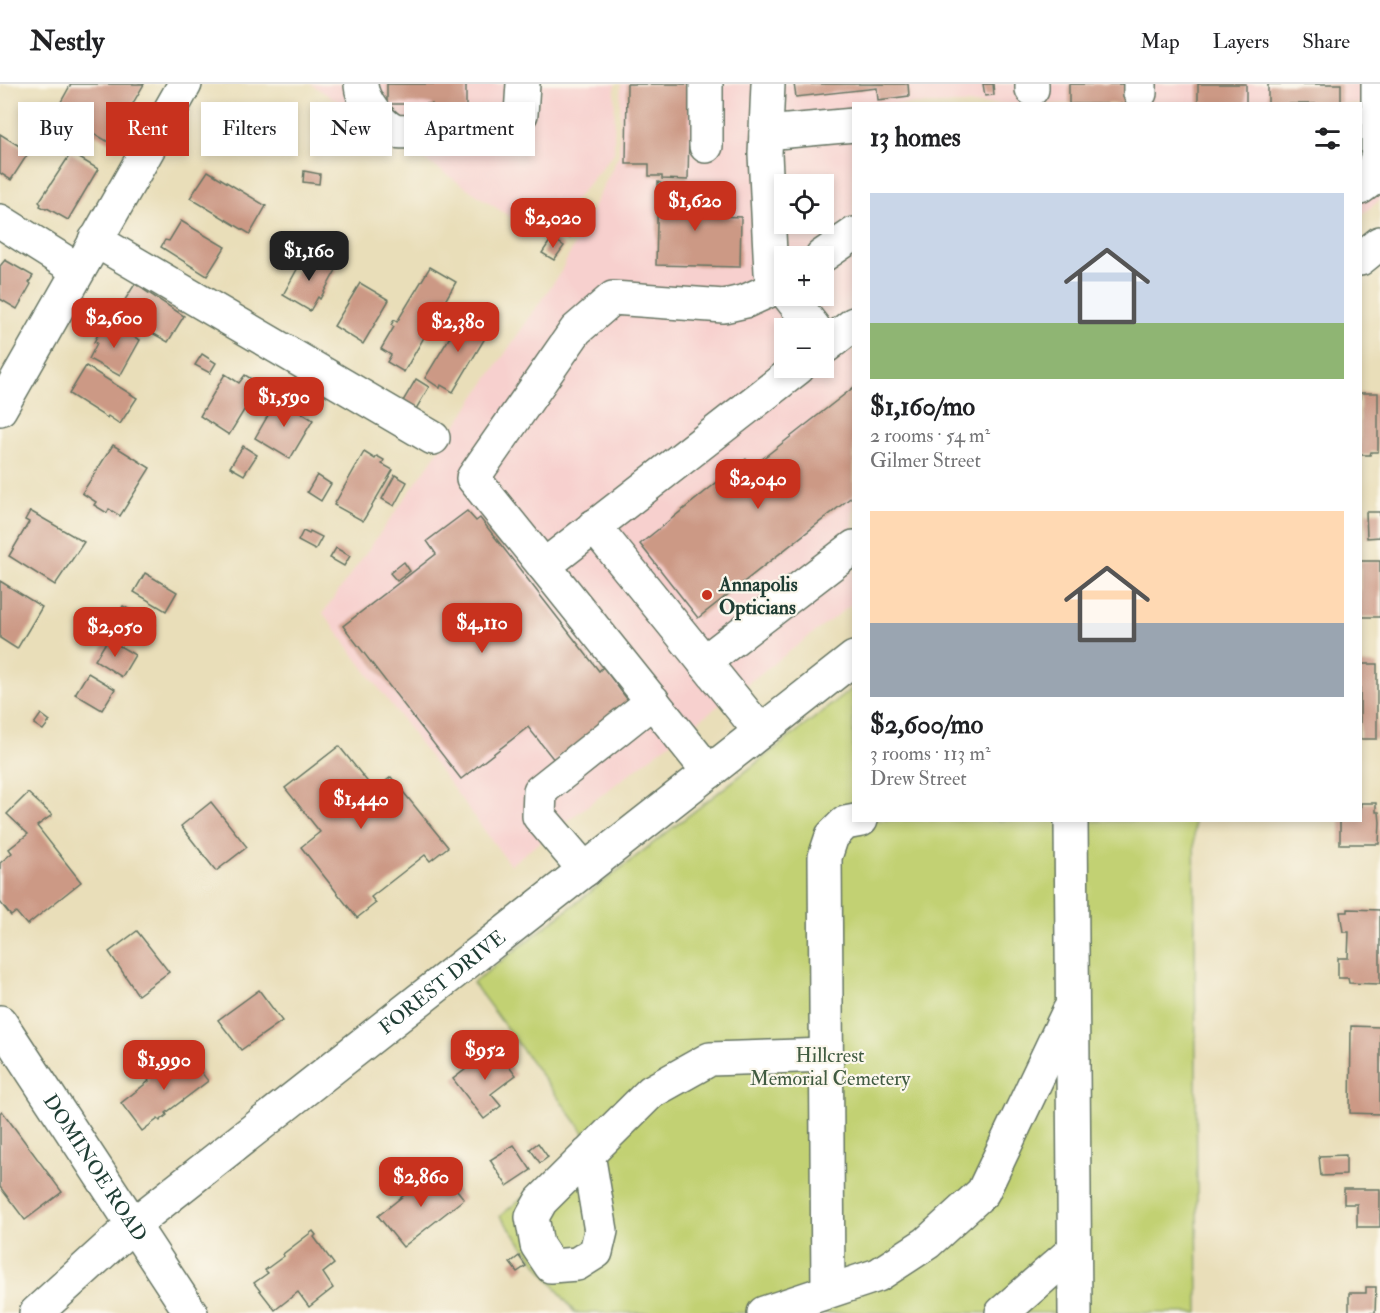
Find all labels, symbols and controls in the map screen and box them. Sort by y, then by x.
text: Nestly [30,24,104,59]
text: Map [1140,28,1180,55]
text: Layers [1213,28,1269,55]
text: Share [1302,28,1350,55]
chip: Buy [18,102,94,156]
chip: Rent [106,102,189,156]
chip: Filters [201,102,298,156]
chip: New [310,102,392,156]
chip: Apartment [404,102,535,156]
text: 13 homes [870,122,961,154]
icon: filters [1311,122,1344,155]
map controls [774,174,834,378]
button: locate [774,174,834,234]
pin: $1,620 [646,181,744,232]
text: $1,620 [668,188,722,213]
pin: $2,020 [504,198,602,249]
text: $2,020 [525,205,581,230]
pin: $1,160 [260,231,358,282]
icon: home [1053,232,1161,340]
text: $1,160 [284,238,334,263]
button: + [774,246,834,306]
pin: $2,600 [65,298,163,349]
pin: $2,380 [409,302,507,353]
text: $2,600 [86,305,142,330]
text: $2,380 [431,309,485,334]
button: − [774,318,834,378]
pin: $1,590 [235,377,333,428]
text: $1,590 [258,384,310,409]
text: $1,160/mo [870,391,975,423]
text: 2 rooms · 54 m² [870,423,990,448]
text: Gilmer Street [870,448,981,473]
pin: $2,040 [709,459,807,510]
text: $2,040 [729,466,787,491]
icon: home [1053,550,1161,658]
place label: Annapolis Opticians [718,572,798,621]
marker: Annapolis Opticians [700,588,714,602]
pin: $4,110 [433,603,531,654]
pin: $2,050 [66,607,164,658]
text: $4,110 [456,610,508,635]
text: $2,050 [87,614,143,639]
text: $2,600/mo [870,709,983,741]
text: 3 rooms · 113 m² [870,741,991,766]
text: Drew Street [870,766,967,791]
pin: $1,440 [312,779,410,830]
text: $1,440 [333,786,389,811]
street label: FOREST DRIVE [374,925,511,1040]
pin: $952 [449,1030,521,1081]
text: $952 [465,1037,505,1062]
pin: $1,990 [115,1040,213,1091]
park label: Hillcrest Memorial Cemetery [750,1043,912,1091]
text: $1,990 [137,1047,191,1072]
street label: DOMINOE ROAD [38,1089,152,1246]
pin: $2,860 [372,1157,470,1208]
text: $2,860 [393,1164,449,1189]

